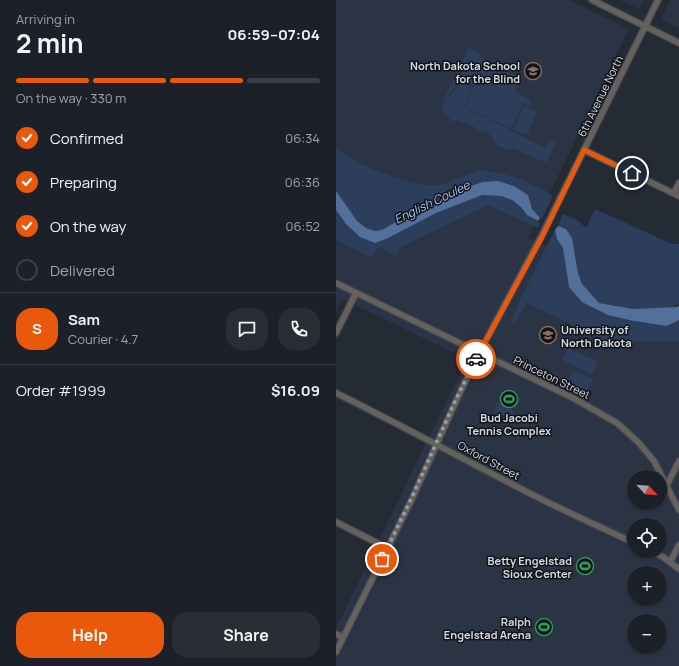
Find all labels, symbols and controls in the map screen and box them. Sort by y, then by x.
text: Arriving in [16,10,75,28]
text: 06:59–07:04 [227,24,320,45]
text: 2 min [16,25,84,61]
street label: 6th Avenue North [574,53,626,139]
place label: North Dakota School for the Blind [410,58,520,86]
school or university icon: North Dakota School for the Blind [523,61,543,81]
text: On the way · 330 m [16,89,126,107]
icon: check [16,127,38,149]
text: Confirmed [50,128,123,149]
text: 06:34 [285,129,320,147]
pin [615,156,649,190]
icon: home [621,162,643,184]
icon: check [16,171,38,193]
text: Preparing [50,172,117,193]
text: 06:36 [285,173,320,191]
water label: English Coulee [391,176,474,228]
icon: check [16,215,38,237]
text: On the way [50,216,126,237]
text: 06:52 [286,217,320,235]
text: Delivered [50,260,115,281]
button: chat [226,308,268,350]
button: phone [278,308,320,350]
text: Sam [68,309,100,330]
text: S [32,318,42,339]
place label: University of North Dakota [561,322,632,350]
school or university icon: University of North Dakota [538,325,558,345]
text: Courier · 4.7 [68,330,138,348]
courier [456,339,496,379]
icon: car [465,348,487,370]
street label: Princeton Street [511,352,593,402]
text: Order #1999 [16,380,106,401]
text: $16.09 [271,380,320,401]
sports icon: Bud Jacobi Tennis Complex [499,389,519,409]
place label: Bud Jacobi Tennis Complex [467,410,551,438]
street label: Oxford Street [455,437,523,483]
north arrow [627,470,667,510]
map controls [627,470,667,654]
button: locate [627,518,667,558]
pin [365,542,399,576]
icon: bag [371,548,393,570]
place label: Betty Engelstad Sioux Center [488,553,573,581]
sports icon: Betty Engelstad Sioux Center [575,556,595,576]
button: + [627,566,667,606]
button: Help [16,612,164,658]
button: Share [172,612,320,658]
place label: Ralph Engelstad Arena [444,614,531,642]
button: − [627,614,667,654]
sports icon: Ralph Engelstad Arena [534,617,554,637]

